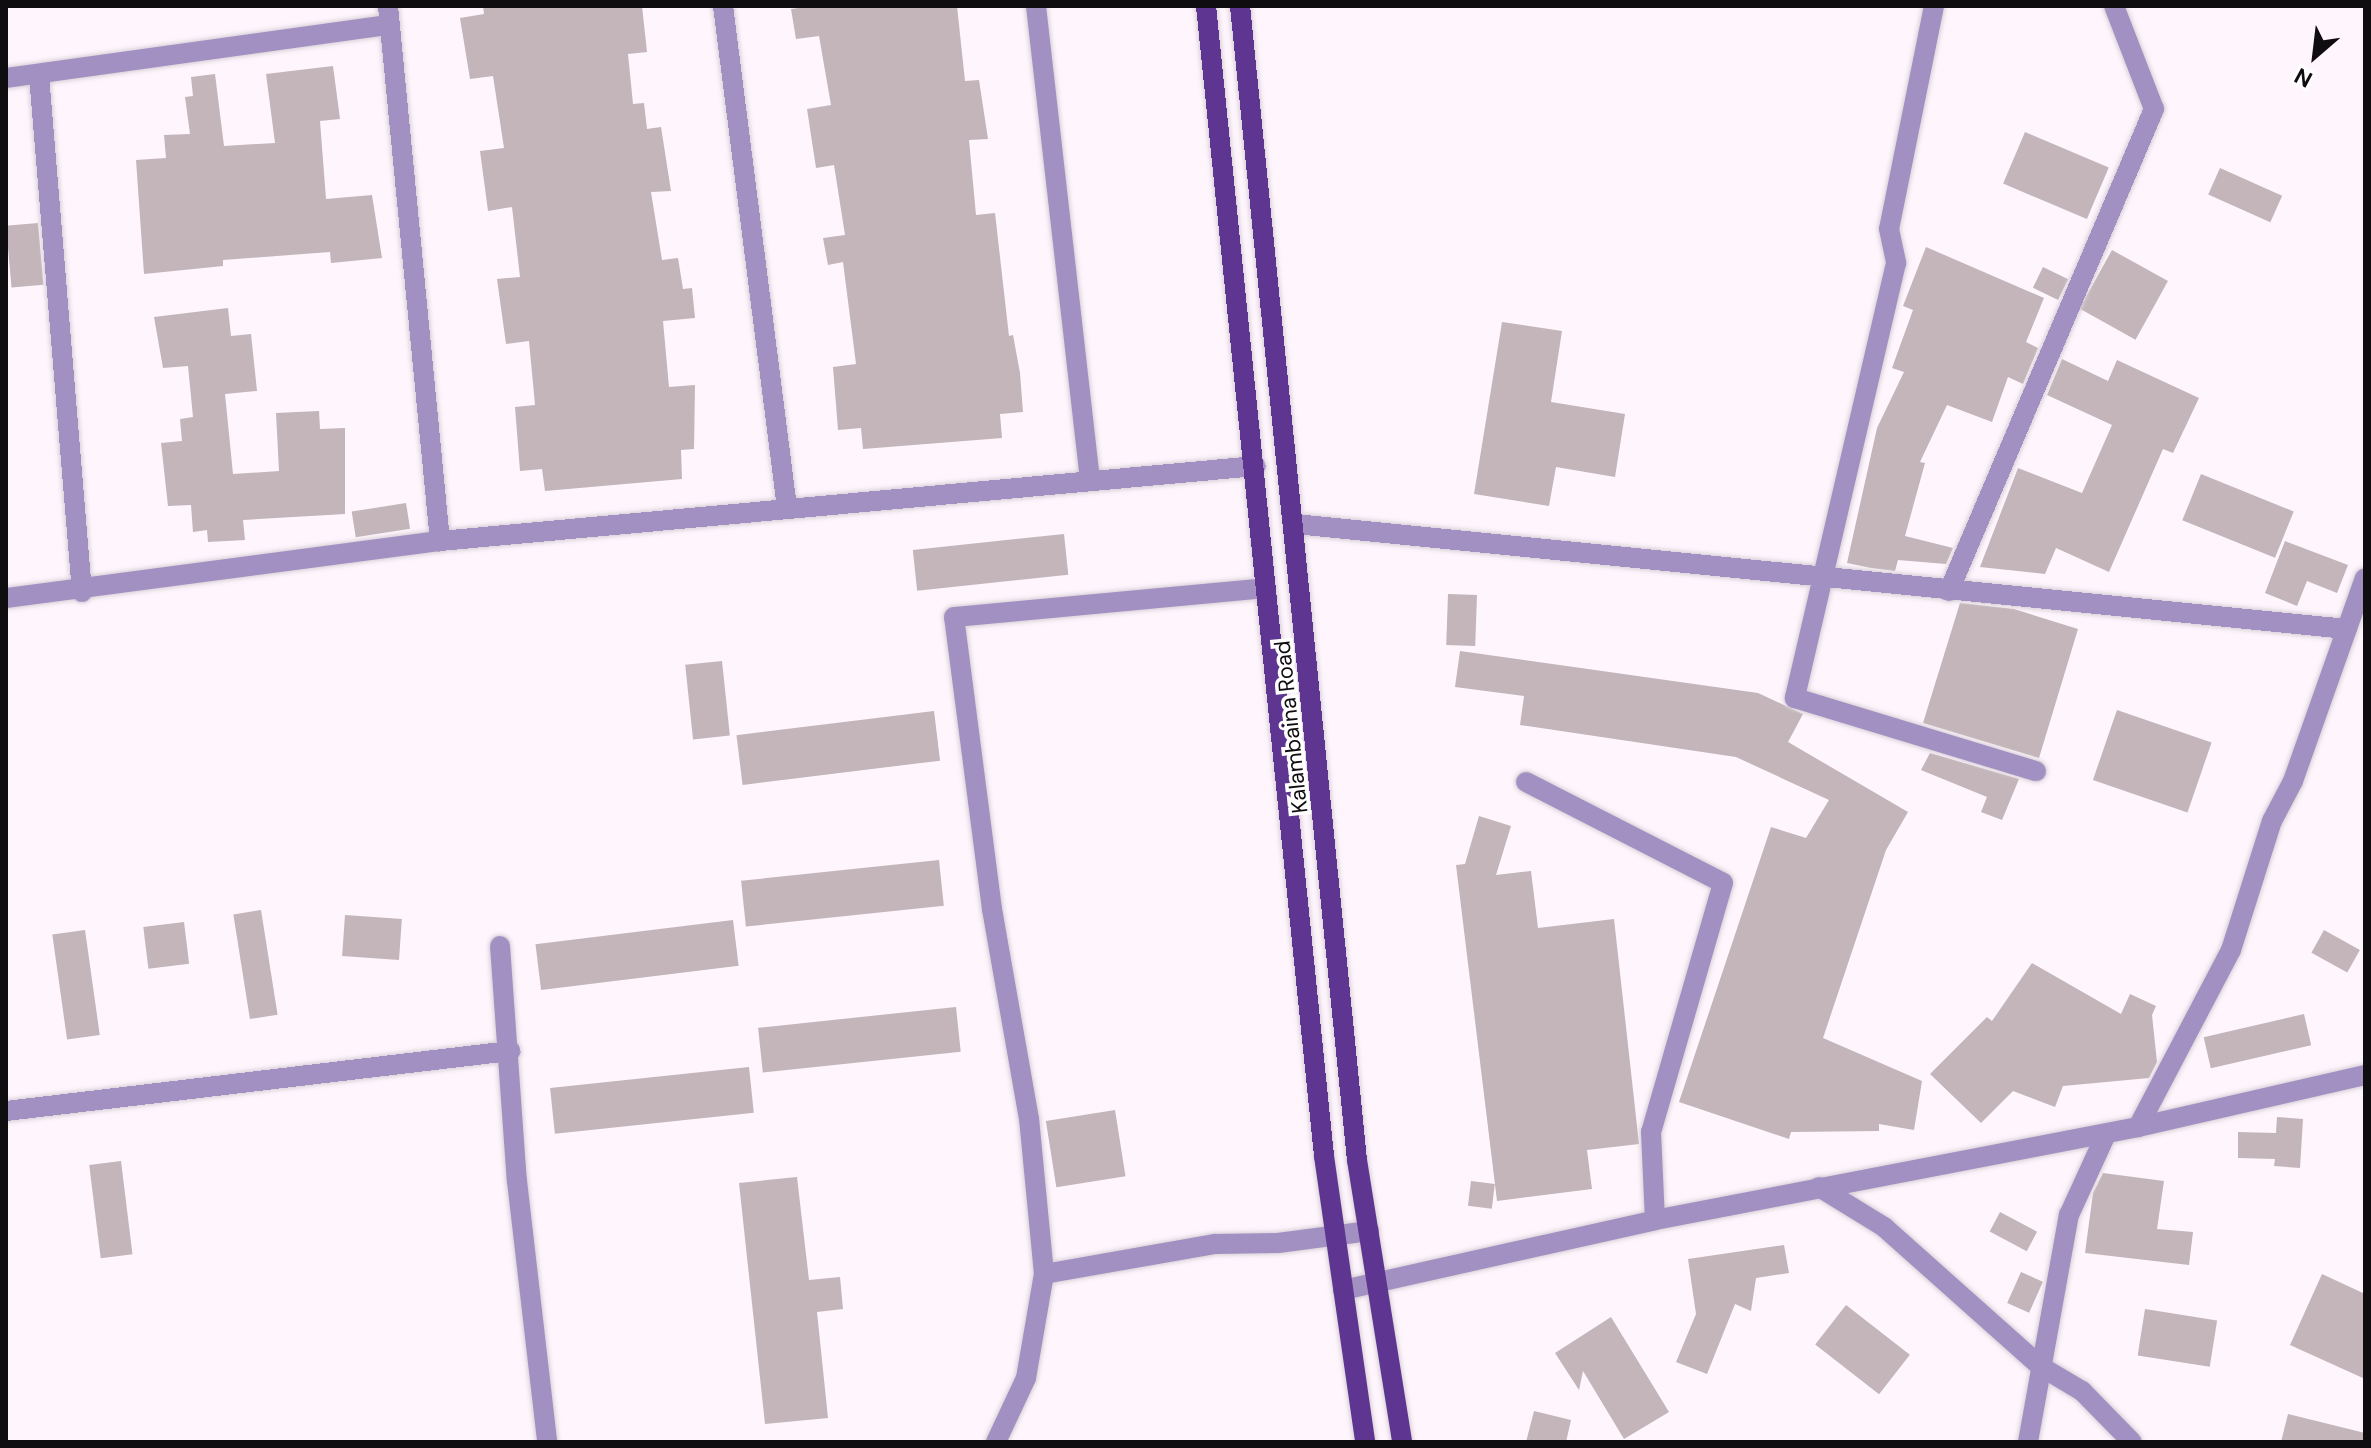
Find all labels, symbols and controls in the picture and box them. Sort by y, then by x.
north arrow [2275,16,2355,96]
text: N [2290,61,2317,94]
street label: Kalambaina Road [1269,639,1313,815]

